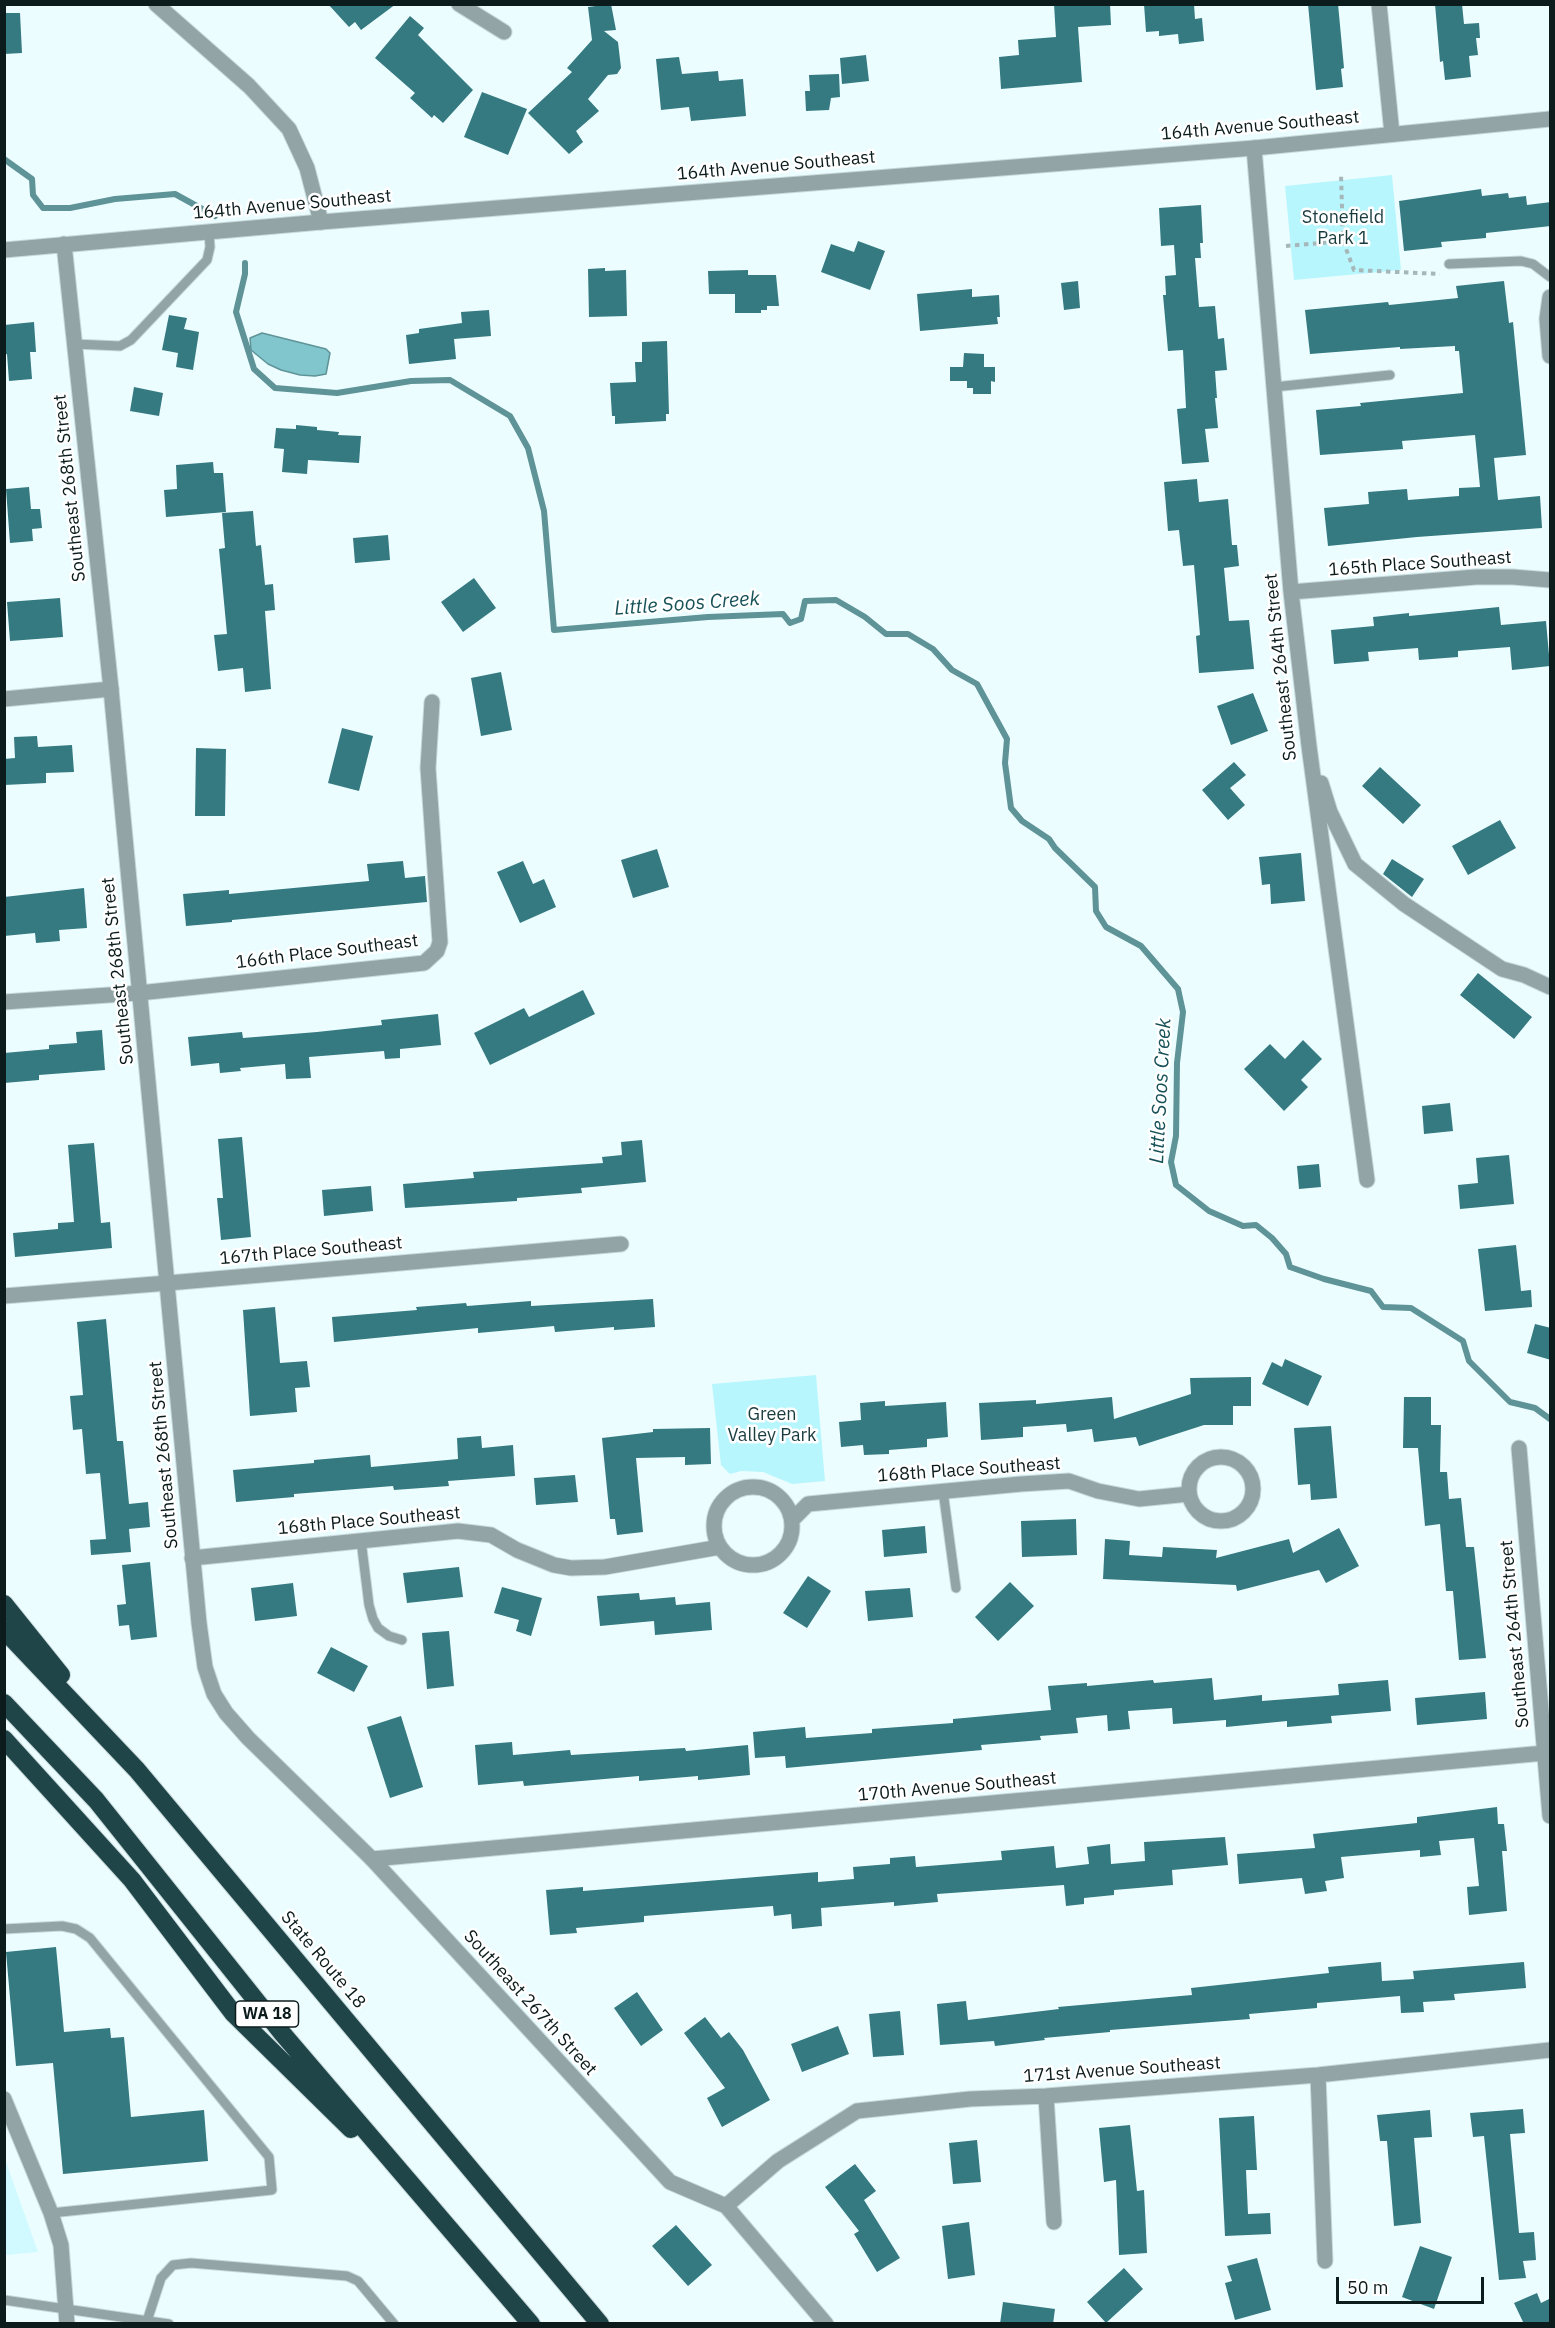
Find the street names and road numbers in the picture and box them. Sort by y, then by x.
street label: 164th Avenue Southeast [1160,107,1360,145]
street label: 164th Avenue Southeast [676,147,876,185]
street label: 164th Avenue Southeast [192,186,392,224]
street label: Southeast 268th Street [49,393,91,583]
street label: 165th Place Southeast [1328,547,1512,581]
street label: Southeast 264th Street [1260,572,1302,762]
street label: Southeast 268th Street [97,876,139,1066]
street label: 166th Place Southeast [235,930,419,974]
street label: 167th Place Southeast [219,1232,403,1270]
street label: Southeast 268th Street [145,1360,183,1550]
street label: 168th Place Southeast [877,1453,1061,1487]
street label: 168th Place Southeast [277,1502,461,1540]
street label: Southeast 264th Street [1496,1539,1534,1729]
street label: 170th Avenue Southeast [857,1768,1057,1806]
street label: State Route 18 [276,1907,370,2013]
street label: Southeast 267th Street [459,1926,601,2080]
road number: WA 18 [236,2001,298,2027]
street label: 171st Avenue Southeast [1023,2052,1221,2088]

